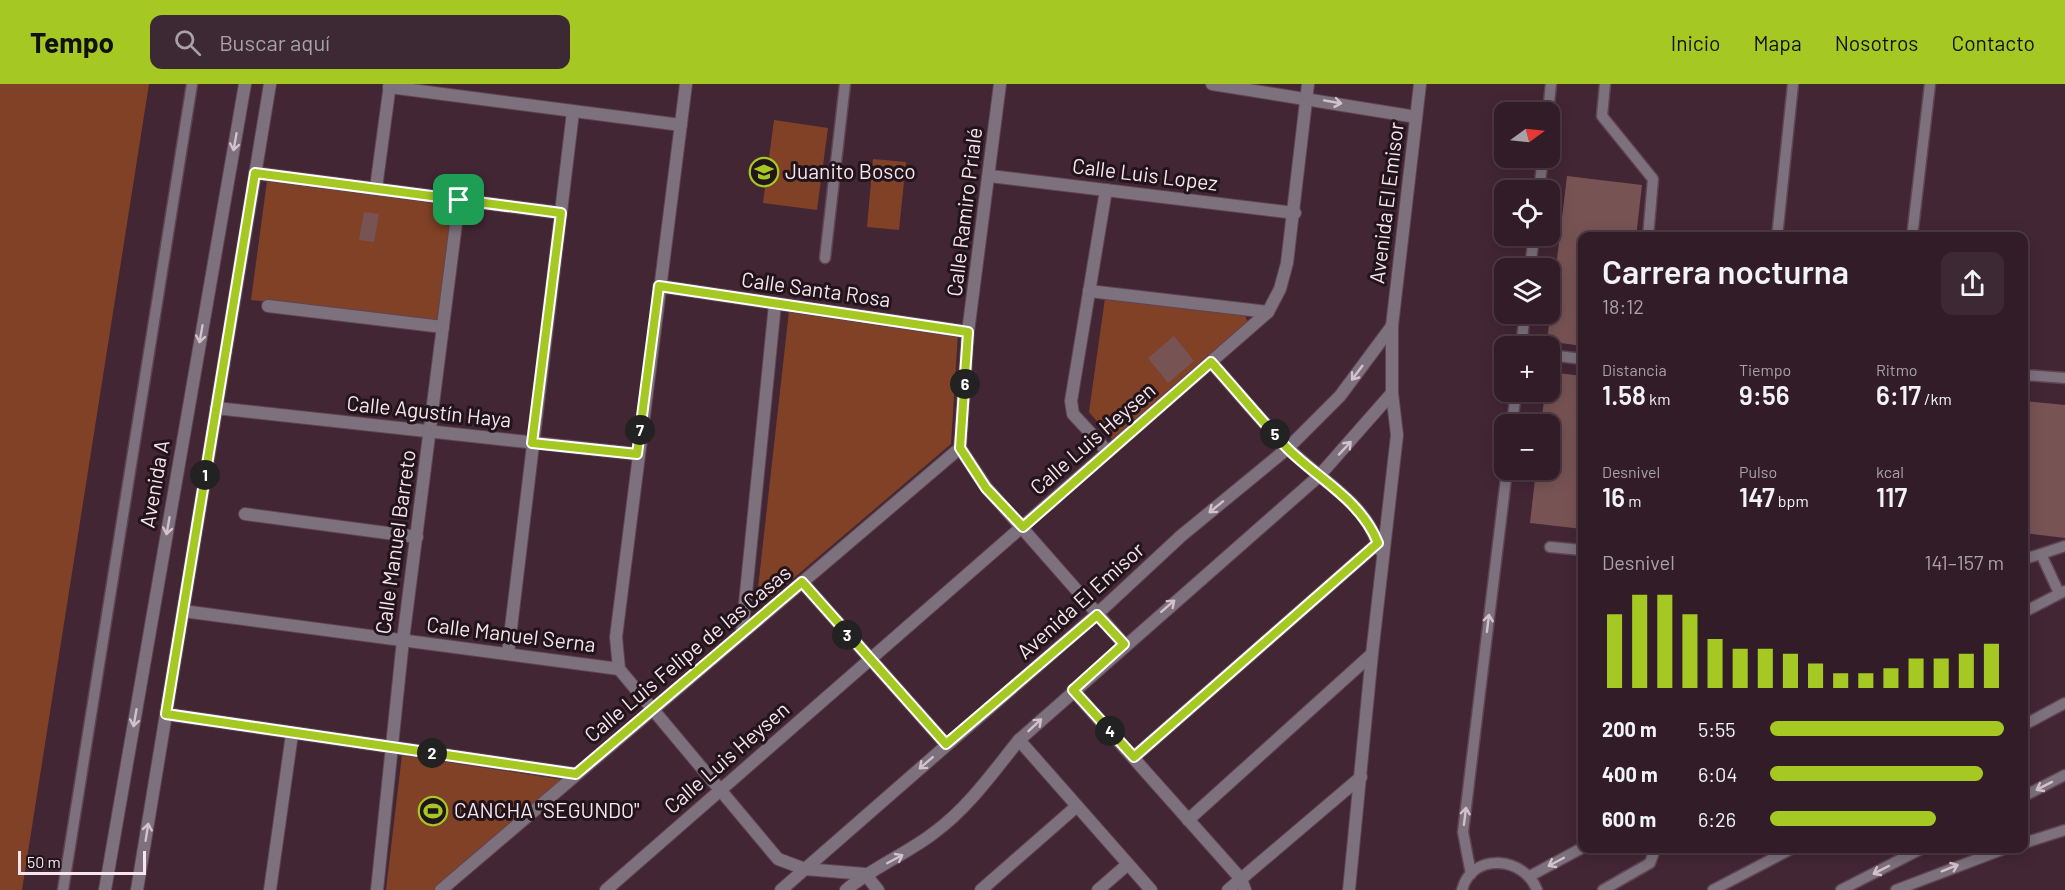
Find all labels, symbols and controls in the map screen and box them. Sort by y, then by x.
search box [150,15,570,69]
text: Tempo [30,25,114,59]
icon: search [171,26,204,59]
text: Buscar aquí [219,29,330,55]
text: Inicio [1671,30,1721,55]
text: Mapa [1754,30,1802,55]
text: Nosotros [1835,30,1918,55]
text: Contacto [1951,30,2035,55]
one-way arrow [1322,97,1342,108]
north arrow [1494,102,1560,168]
map controls [1494,102,1560,480]
street label: Avenida El Emisor [1363,120,1408,285]
street label: Calle Ramiro Prialé [941,126,986,298]
one-way arrow [229,131,240,151]
street label: Calle Luis Lopez [1071,152,1219,195]
school or university icon: Juanito Bosco [748,156,780,188]
place label: Juanito Bosco [785,158,916,183]
pin [433,174,484,225]
button: locate [1494,180,1560,246]
icon: arrive [442,183,475,216]
text: Carrera nocturna [1602,251,1849,291]
button: share [1941,252,2004,315]
button: layers [1494,258,1560,324]
street label: Calle Santa Rosa [740,266,892,311]
text: 18:12 [1602,294,1644,318]
one-way arrow [195,323,206,343]
button: + [1494,336,1560,402]
text: Distancia [1602,360,1667,379]
text: Tiempo [1739,360,1791,379]
text: Ritmo [1876,360,1918,379]
one-way arrow [1351,365,1363,381]
pin: 6 [950,369,980,399]
text: 6 [961,374,969,393]
street label: Calle Luis Heysen [1024,377,1160,499]
text: 1.58 [1602,379,1646,410]
text: 9:56 [1739,379,1789,410]
text: 6:17 [1876,379,1921,410]
street label: Calle Agustín Haya [346,389,513,432]
text: km [1646,389,1670,408]
text: /km [1921,389,1952,408]
button: − [1494,414,1560,480]
pin: 7 [625,415,655,445]
pin: 5 [1260,419,1290,449]
text: 7 [636,420,644,439]
text: 5 [1271,424,1279,443]
street label: Avenida A [134,438,174,530]
one-way arrow [1338,440,1352,455]
street label: Calle Manuel Barreto [369,448,420,635]
pin: 1 [190,460,220,490]
text: Desnivel [1602,462,1660,481]
text: Pulso [1739,462,1777,481]
text: kcal [1876,462,1904,481]
text: 1 [202,465,208,484]
text: 16 [1602,481,1625,512]
text: 147 [1739,481,1775,512]
text: 117 [1876,481,1907,512]
text: m [1625,491,1641,510]
text: bpm [1775,491,1809,510]
one-way arrow [1208,501,1224,514]
one-way arrow [162,516,173,535]
street label: Avenida El Emisor [1011,536,1149,664]
text: Desnivel [1602,550,1675,574]
text: 141–157 m [1925,550,2004,574]
street label: Calle Luis Felipe de las Casas [579,559,795,746]
one-way arrow [1160,599,1176,612]
street label: Calle Manuel Serna [425,611,597,656]
one-way arrow [1483,613,1494,633]
pin: 3 [832,620,862,650]
text: 3 [843,625,851,644]
street label: Calle Luis Heysen [658,696,794,818]
one-way arrow [129,708,140,727]
pin: 4 [1095,716,1125,746]
text: 200 m [1602,717,1657,741]
text: 5:55 [1698,717,1736,741]
one-way arrow [1027,718,1042,732]
text: 4 [1105,721,1115,740]
pin: 2 [417,738,447,768]
text: 2 [428,743,436,762]
one-way arrow [919,756,934,770]
text: 400 m [1602,762,1658,786]
text: 6:04 [1698,762,1737,786]
one-way arrow [2036,780,2054,792]
sports icon: CANCHA "SEGUNDO" [417,795,449,827]
place label: CANCHA "SEGUNDO" [454,797,640,822]
one-way arrow [1460,807,1471,827]
text: 600 m [1602,807,1656,831]
text: 6:26 [1698,807,1736,831]
one-way arrow [141,823,152,843]
scale bar [18,848,146,876]
text: 50 m [27,852,61,871]
one-way arrow [886,853,903,865]
one-way arrow [1548,857,1566,868]
one-way arrow [1940,862,1958,873]
one-way arrow [1872,864,1890,876]

